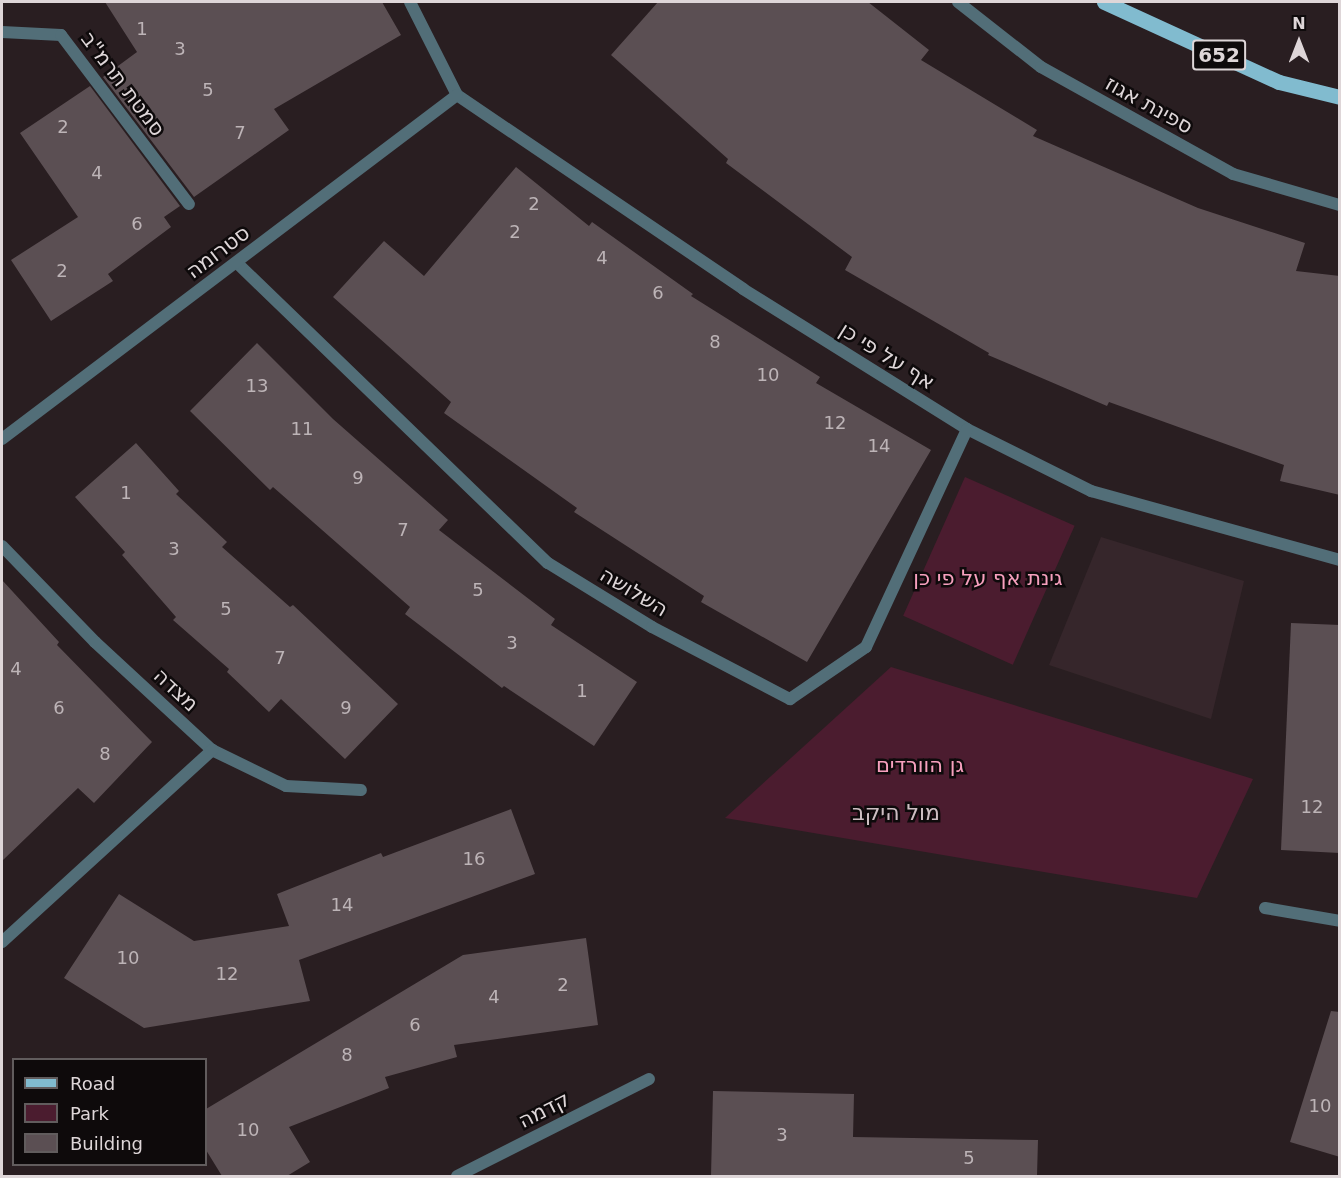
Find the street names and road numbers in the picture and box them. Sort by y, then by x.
street label: סמטת תרמ"ב [76,27,170,141]
road number: 652 [1192,38,1246,72]
street label: ספינת אגוז [1101,71,1197,139]
street label: סטרומה [181,220,255,284]
street label: אף על פי כן [835,317,939,395]
street label: השלושה [595,562,673,622]
street label: מצדה [148,663,204,717]
street label: קדמה [514,1086,574,1134]

